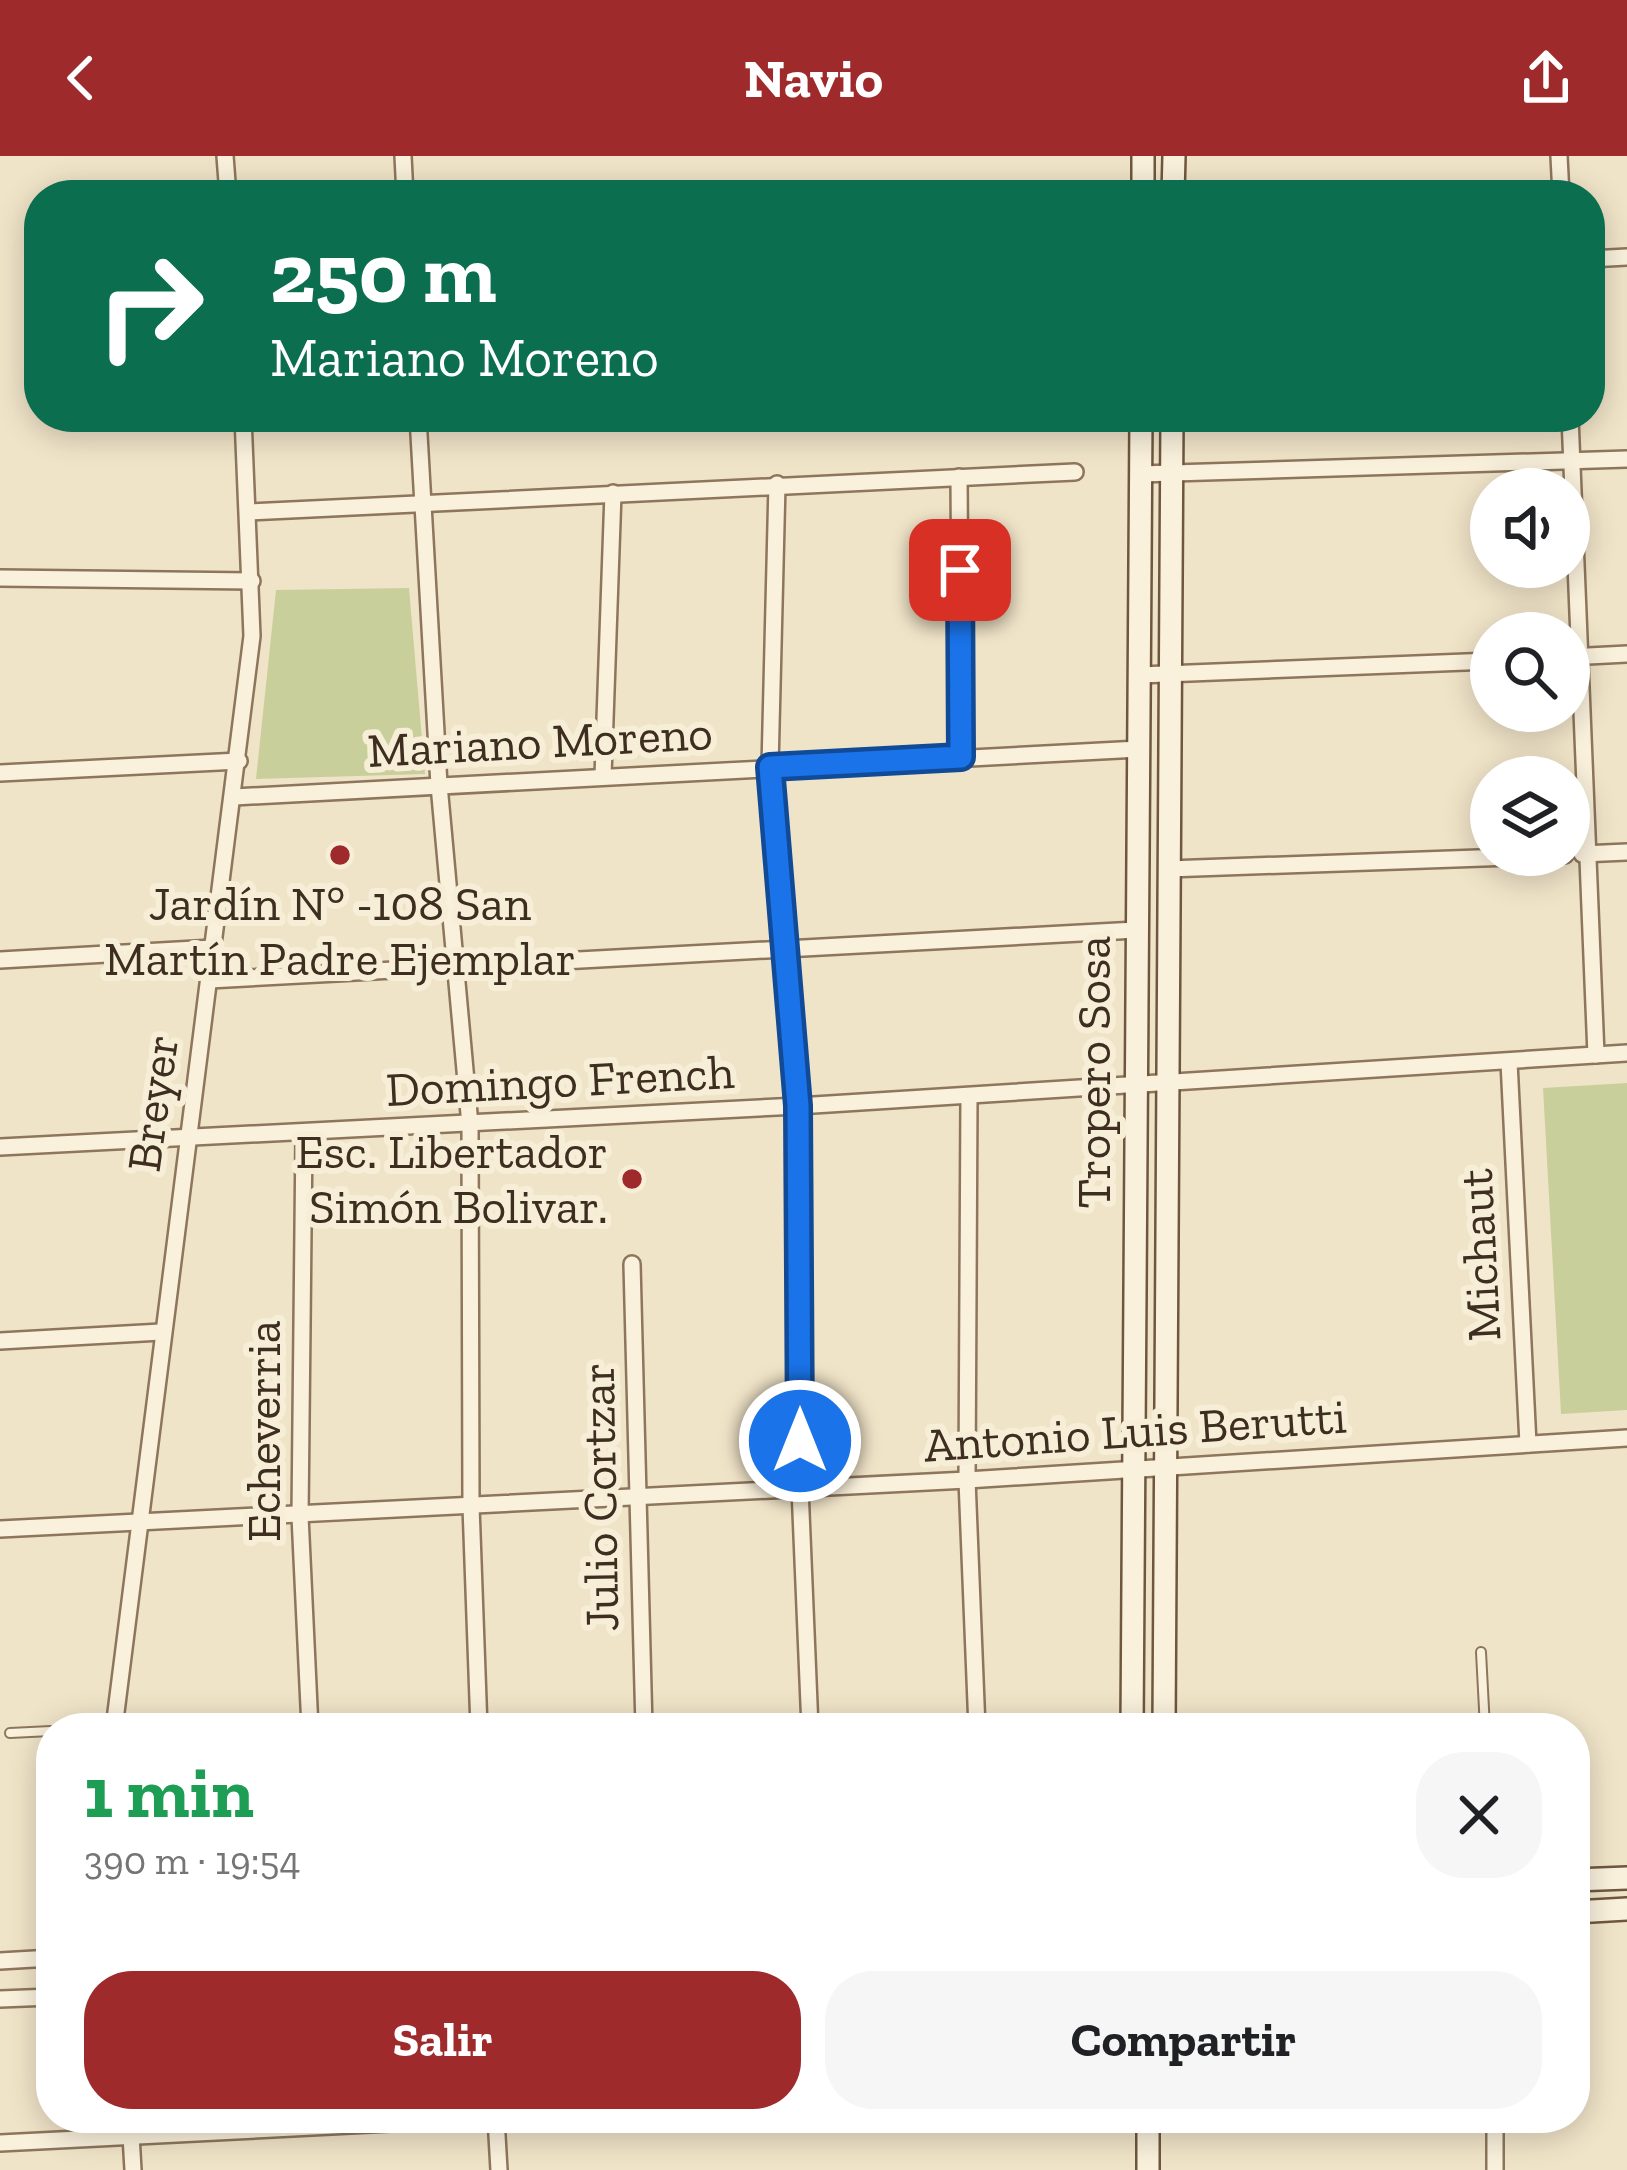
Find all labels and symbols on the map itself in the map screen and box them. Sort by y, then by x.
pin [909,519,1011,621]
street label: Mariano Moreno [366,704,714,779]
marker: Jardín N° -108 San Martín Padre Ejemplar [327,842,353,868]
place label: Jardín N° -108 San Martín Padre Ejemplar [104,875,576,987]
street label: Tropero Sosa [1065,936,1122,1208]
street label: Breyer [115,1031,190,1175]
street label: Domingo French [384,1043,736,1118]
place label: Esc. Libertador Simón Bolivar. [295,1123,608,1235]
marker: Esc. Libertador Simón Bolivar. [619,1166,645,1192]
street label: Michaut [1447,1167,1512,1343]
street label: Echeverria [235,1320,292,1542]
street label: Julio Cortzar [569,1362,630,1632]
position arrow [737,1378,863,1504]
street label: Antonio Luis Berutti [922,1387,1348,1474]

